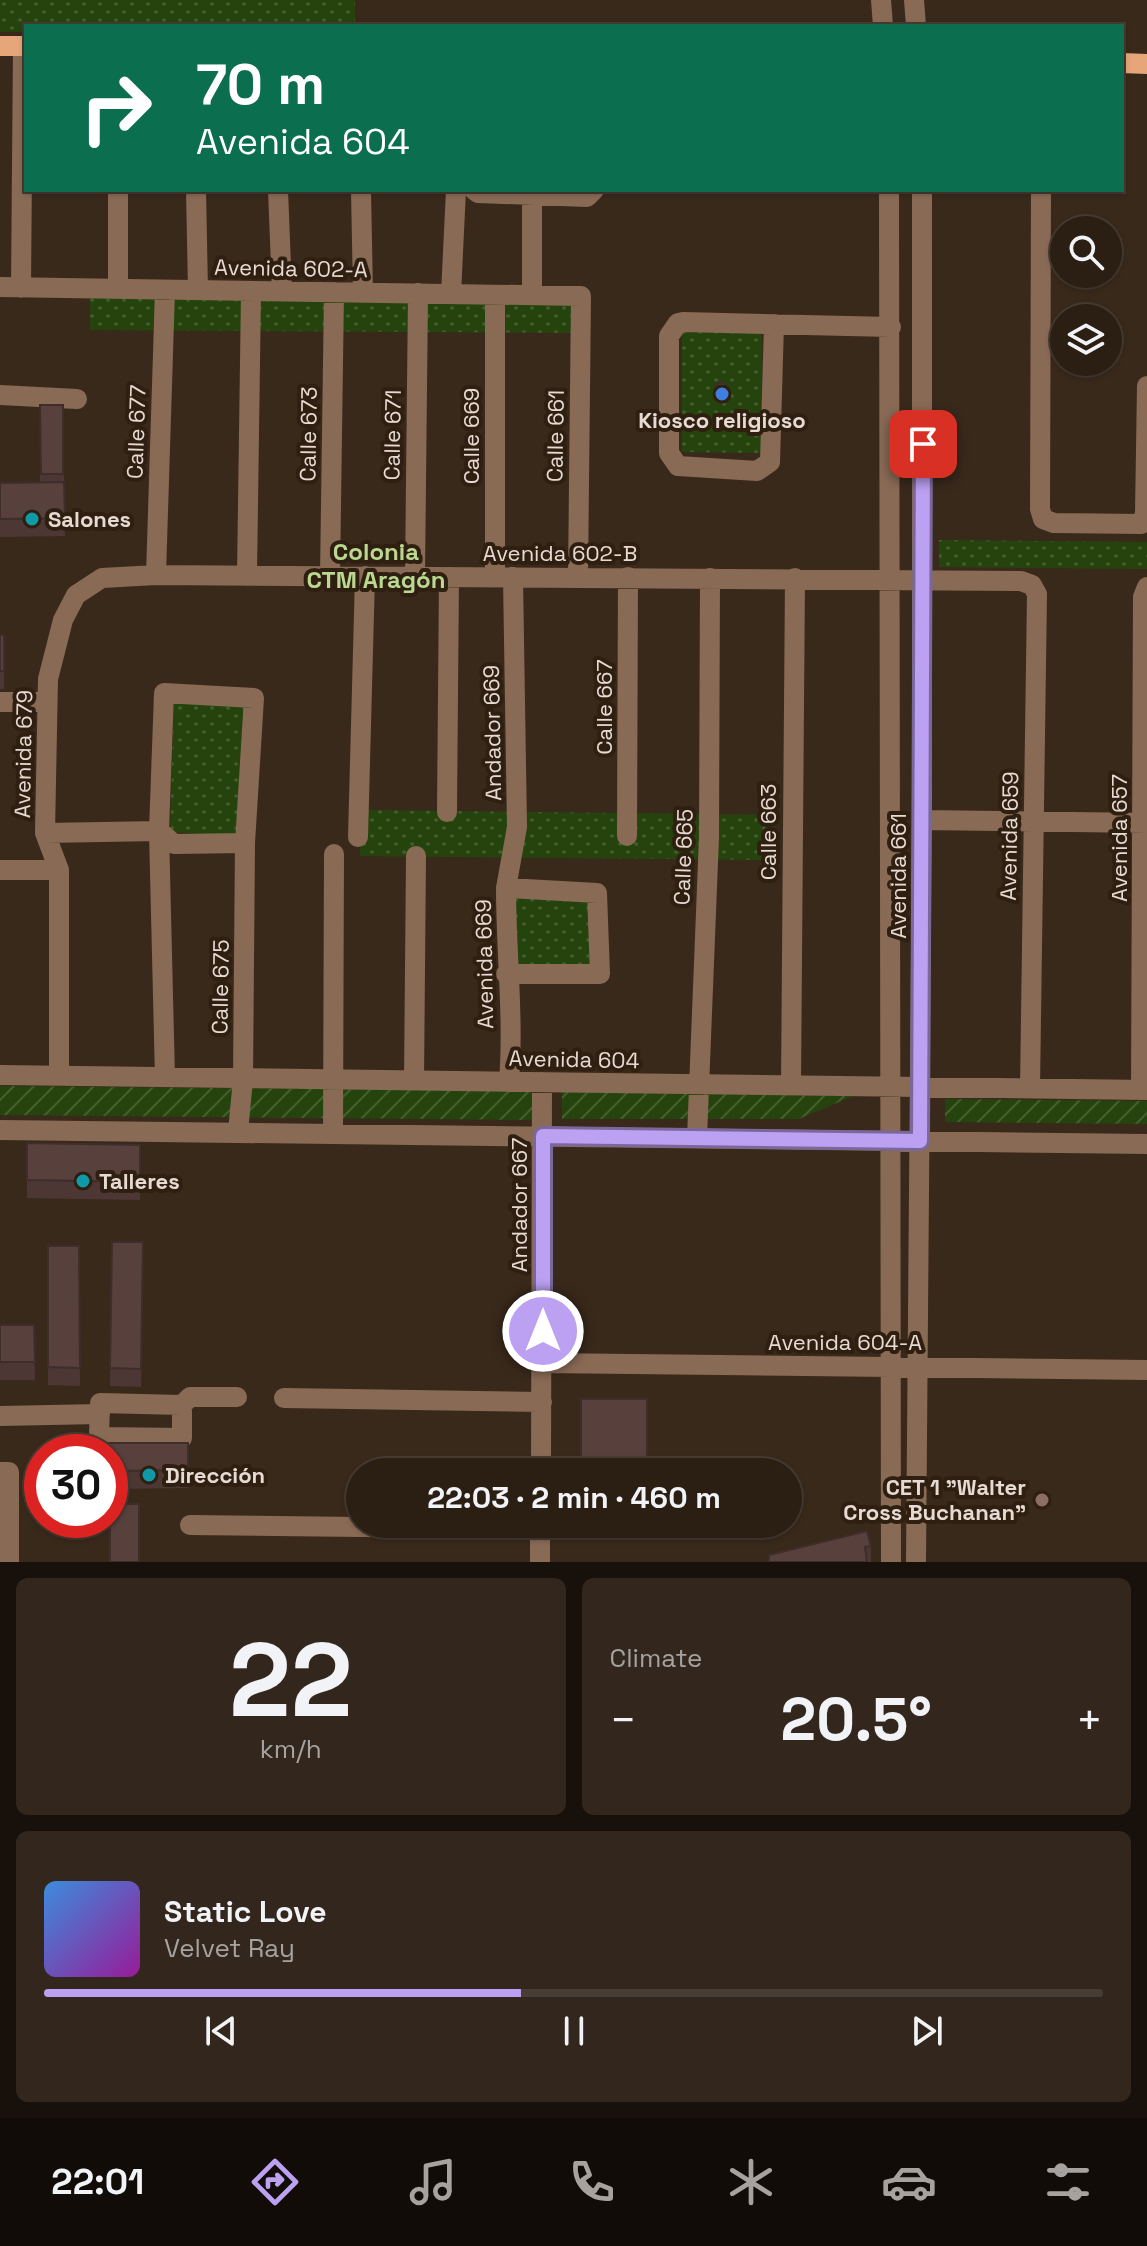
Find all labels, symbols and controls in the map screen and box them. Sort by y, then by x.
text: 70 m [196,49,325,120]
icon: right [64,56,168,160]
text: Avenida 604 [196,119,410,165]
map controls [1050,216,1122,376]
button: search [1050,216,1122,288]
street label: Avenida 602-A [214,253,368,283]
button: layers [1050,304,1122,376]
street label: Calle 677 [120,384,152,480]
marker: Kiosco religioso [713,385,731,403]
street label: Calle 673 [293,386,323,482]
street label: Calle 669 [457,388,485,484]
street label: Calle 671 [377,389,407,481]
street label: Calle 661 [540,390,570,482]
place label: Kiosco religioso [638,406,806,434]
pin [889,410,957,478]
icon: arrive [901,422,945,466]
place label: Salones [48,505,131,533]
marker: Salones [23,510,41,528]
district label: Colonia CTM Aragón [306,536,446,595]
street label: Avenida 602-B [483,539,637,567]
street label: Calle 667 [590,659,618,755]
street label: Andador 669 [477,665,507,801]
street label: Avenida 679 [8,690,38,818]
street label: Avenida 659 [994,771,1024,901]
street label: Avenida 657 [1105,774,1133,902]
street label: Calle 663 [754,784,782,880]
street label: Calle 665 [667,808,699,906]
street label: Avenida 661 [884,813,912,939]
street label: Avenida 669 [469,899,499,1029]
street label: Calle 675 [205,939,235,1035]
street label: Avenida 604 [508,1044,640,1074]
street label: Andador 667 [505,1138,533,1272]
place label: Talleres [99,1167,180,1195]
marker: Talleres [74,1172,92,1190]
position arrow [501,1289,585,1373]
street label: Avenida 604-A [768,1328,922,1356]
speed limit sign: 30 [24,1434,128,1538]
place label: Dirección [165,1461,265,1489]
marker: Dirección [140,1466,158,1484]
place label: CET 1 "Walter Cross Buchanan" [843,1473,1026,1526]
text: 22:03 · 2 min · 460 m [427,1478,721,1517]
marker: CET 1 "Walter Cross Buchanan" [1033,1491,1051,1509]
text: 22 [229,1614,353,1746]
text: Climate [610,1641,702,1675]
text: 20.5° [781,1681,932,1758]
text: − [610,1692,637,1748]
text: + [1076,1692,1103,1748]
text: km/h [260,1732,322,1766]
text: Static Love [164,1892,327,1931]
text: Velvet Ray [164,1931,295,1965]
icon: previous [199,2009,243,2053]
icon: pause [552,2009,596,2053]
icon: next [905,2009,949,2053]
icon: directions [247,2154,303,2210]
icon: music [405,2154,461,2210]
icon: phone [564,2154,620,2210]
icon: climate [723,2154,779,2210]
icon: car [881,2154,937,2210]
icon: filters [1040,2154,1096,2210]
text: 22:01 [51,2159,144,2205]

